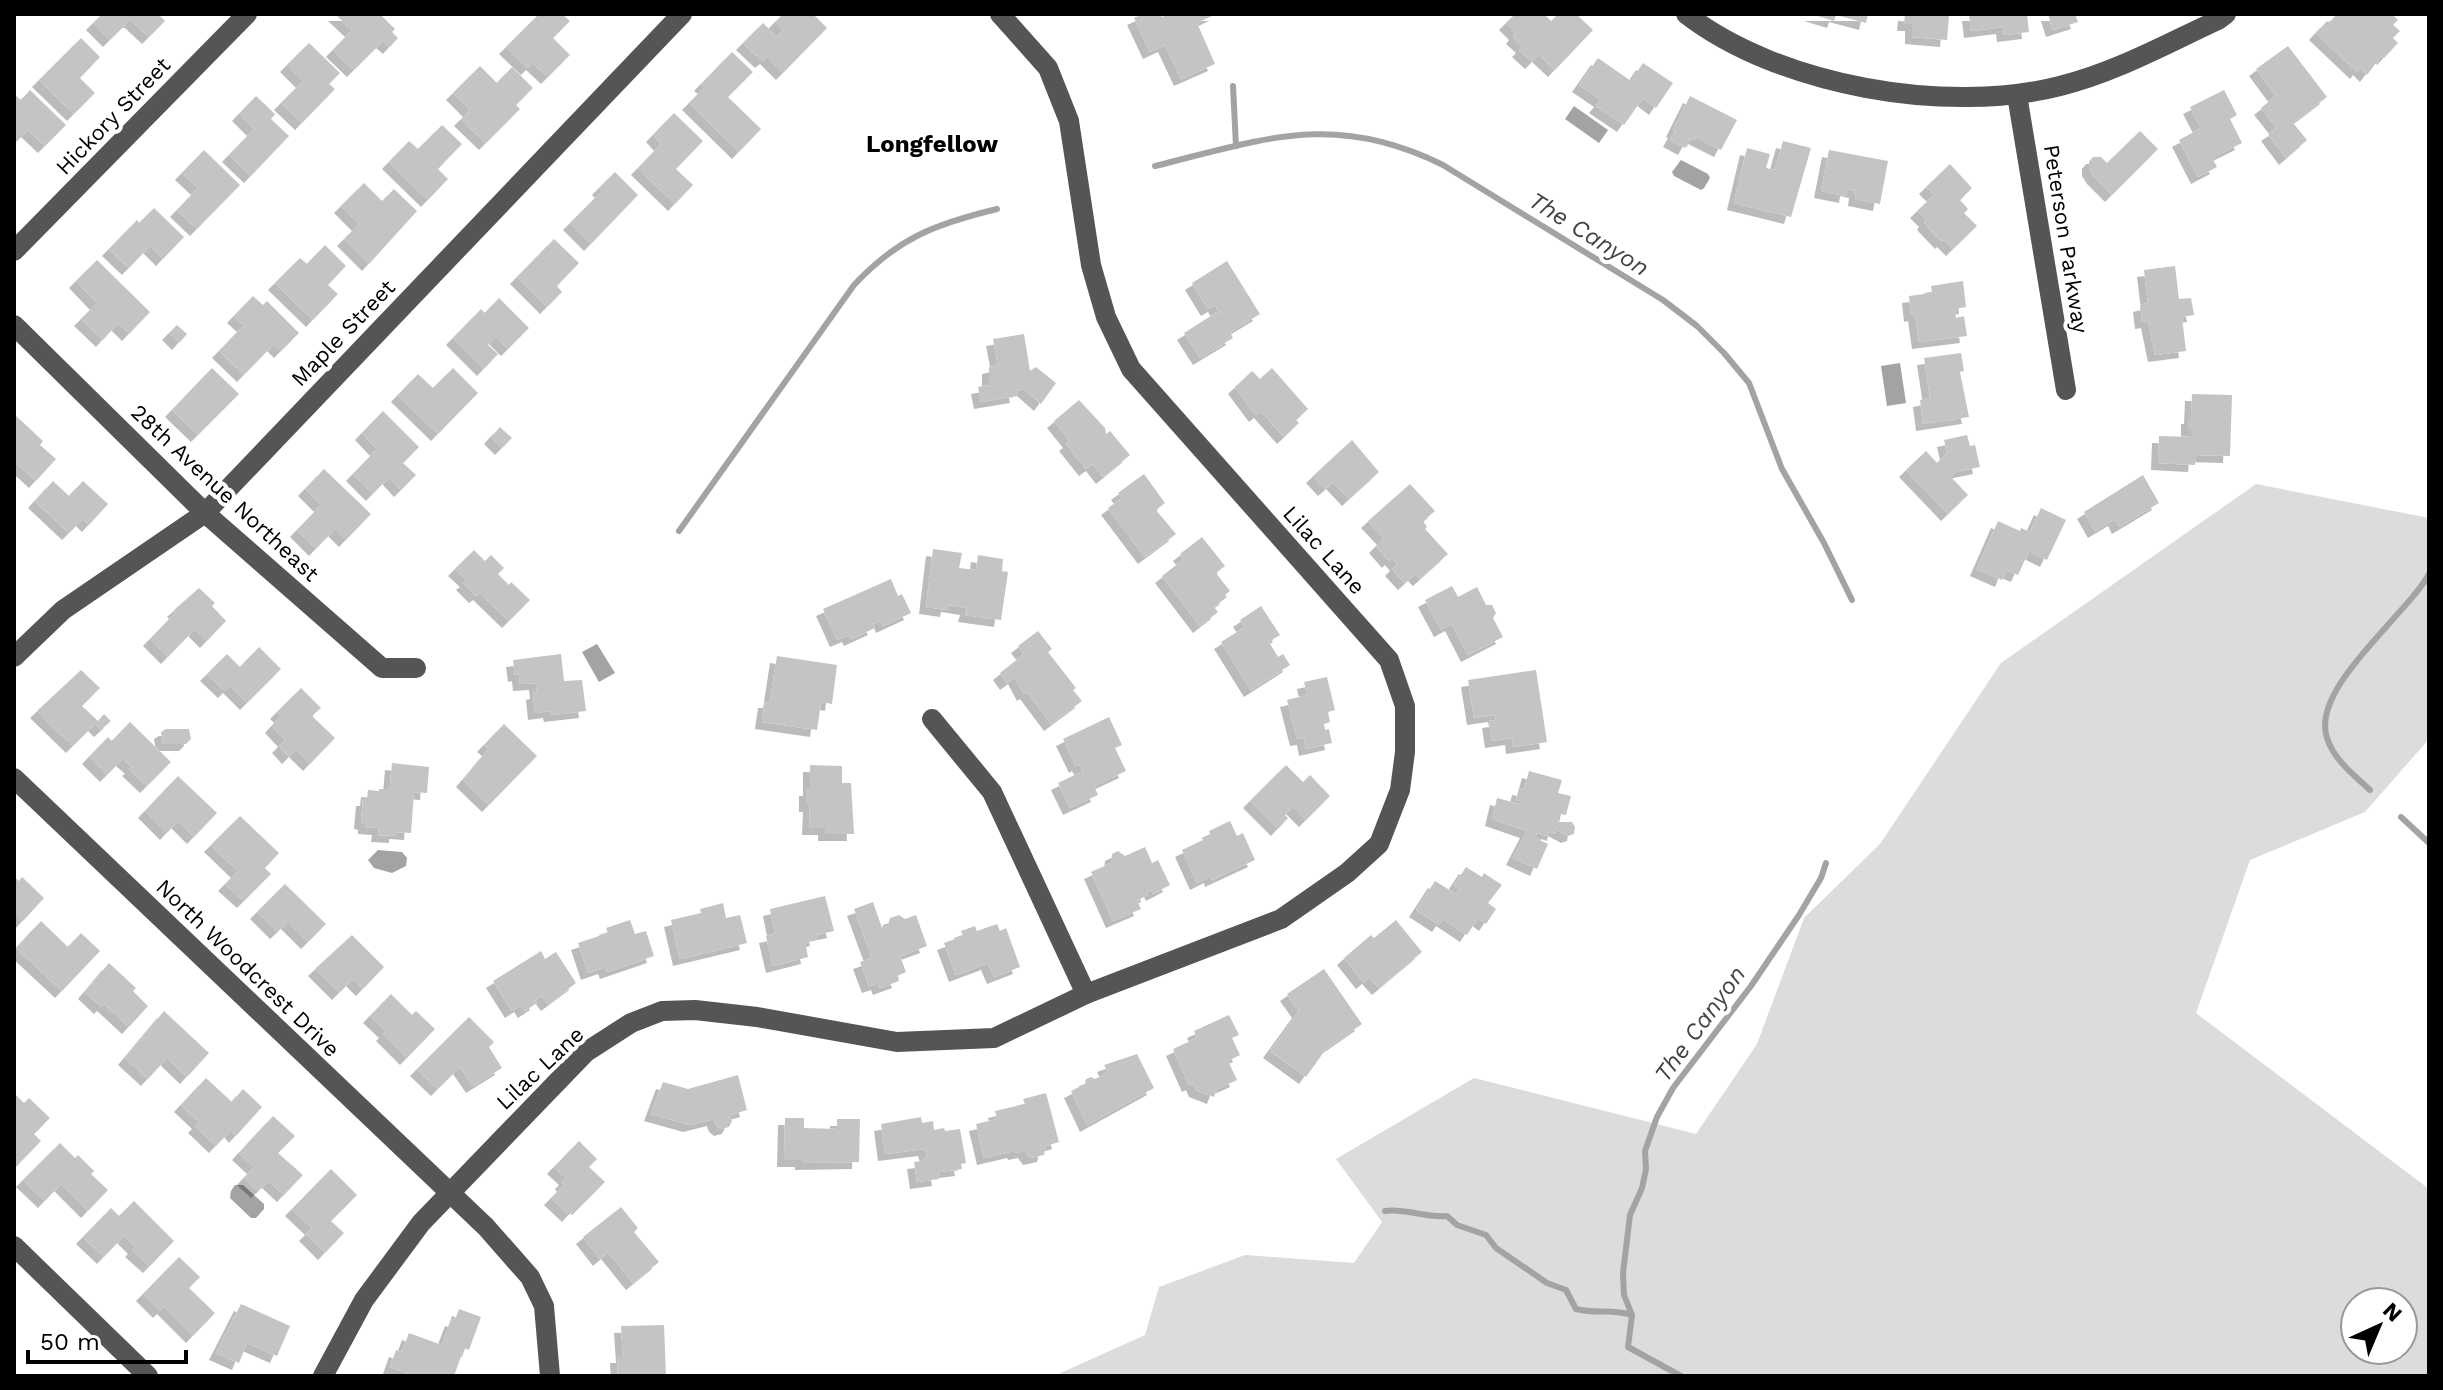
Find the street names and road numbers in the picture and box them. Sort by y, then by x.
street label: Hickory Street [51,52,175,180]
street label: Peterson Parkway [2039,143,2093,336]
street label: Maple Street [286,275,400,391]
street label: 28th Avenue Northeast [126,399,324,587]
street label: Lilac Lane [1278,501,1370,599]
street label: North Woodcrest Drive [151,874,345,1062]
street label: Lilac Lane [491,1021,589,1115]

